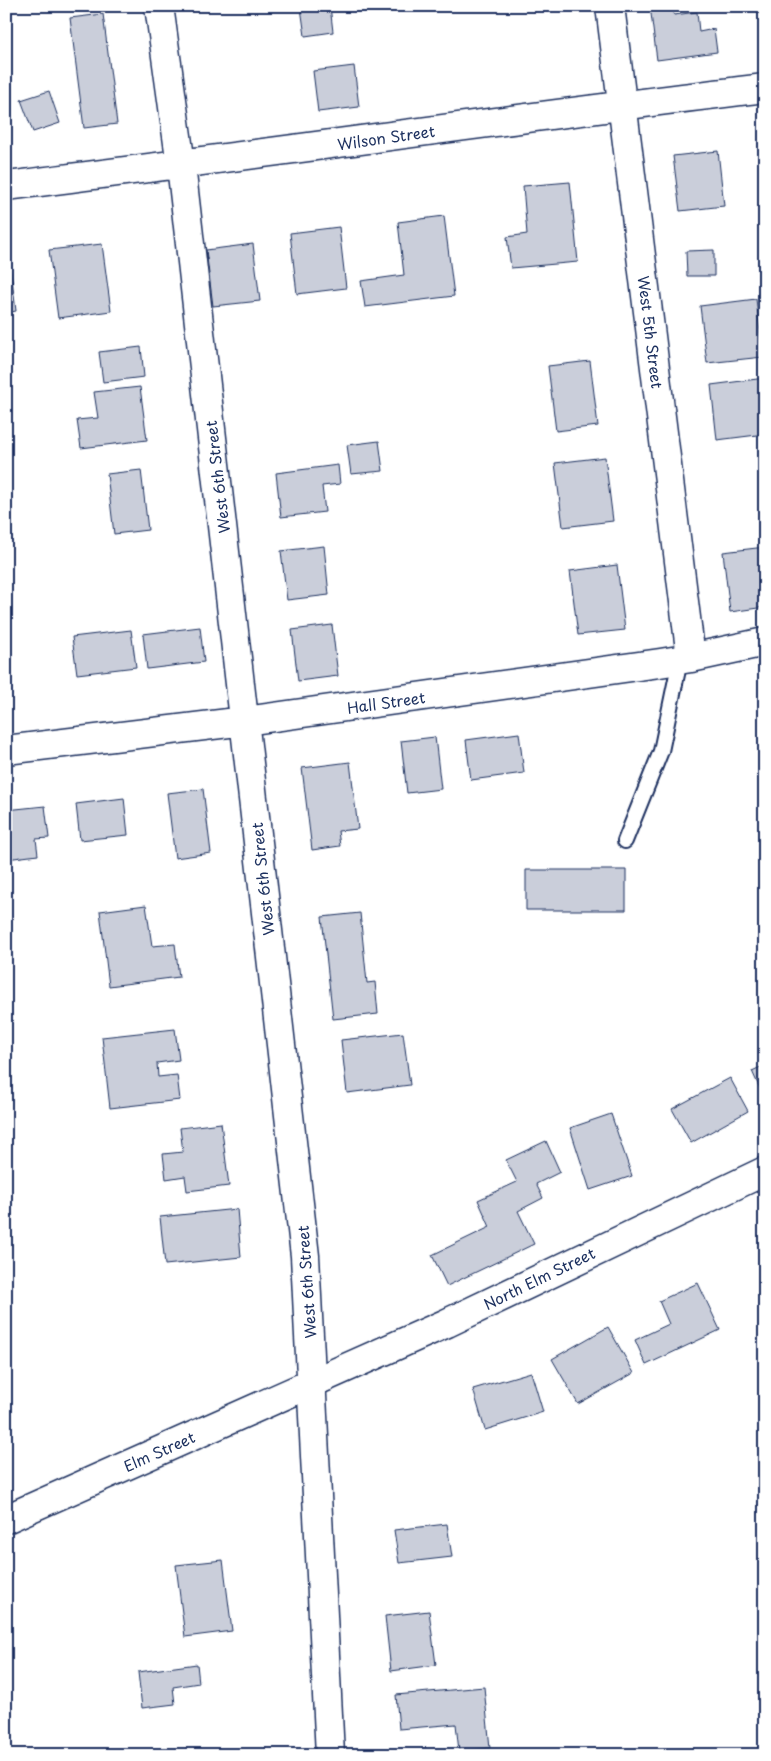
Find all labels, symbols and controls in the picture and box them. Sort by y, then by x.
street label: Wilson Street [336,119,436,155]
street label: West 5th Street [633,274,669,390]
street label: West 6th Street [199,419,235,535]
street label: Hall Street [345,685,427,719]
street label: West 6th Street [245,821,279,937]
street label: West 6th Street [291,1225,321,1339]
street label: North Elm Street [479,1241,599,1315]
street label: Elm Street [120,1425,198,1477]

